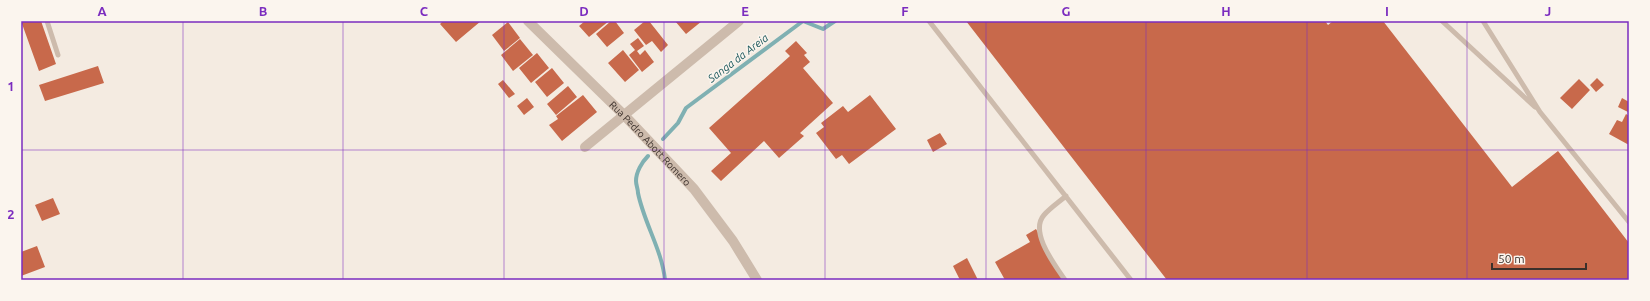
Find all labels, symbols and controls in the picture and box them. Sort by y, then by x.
text: A [97,4,107,18]
text: B [259,4,268,18]
text: C [420,4,429,18]
text: D [579,4,589,18]
text: E [741,4,749,18]
text: F [901,4,909,18]
text: G [1062,4,1071,18]
text: H [1221,4,1231,18]
text: I [1385,4,1389,18]
text: J [1545,4,1551,18]
water label: Sanga da Areia [705,31,770,85]
text: 1 [7,79,15,93]
street label: Rua Pedro Abott Romero [607,99,693,188]
text: 2 [7,207,15,221]
scale bar [1492,245,1586,271]
text: 50 m [1498,252,1525,265]

